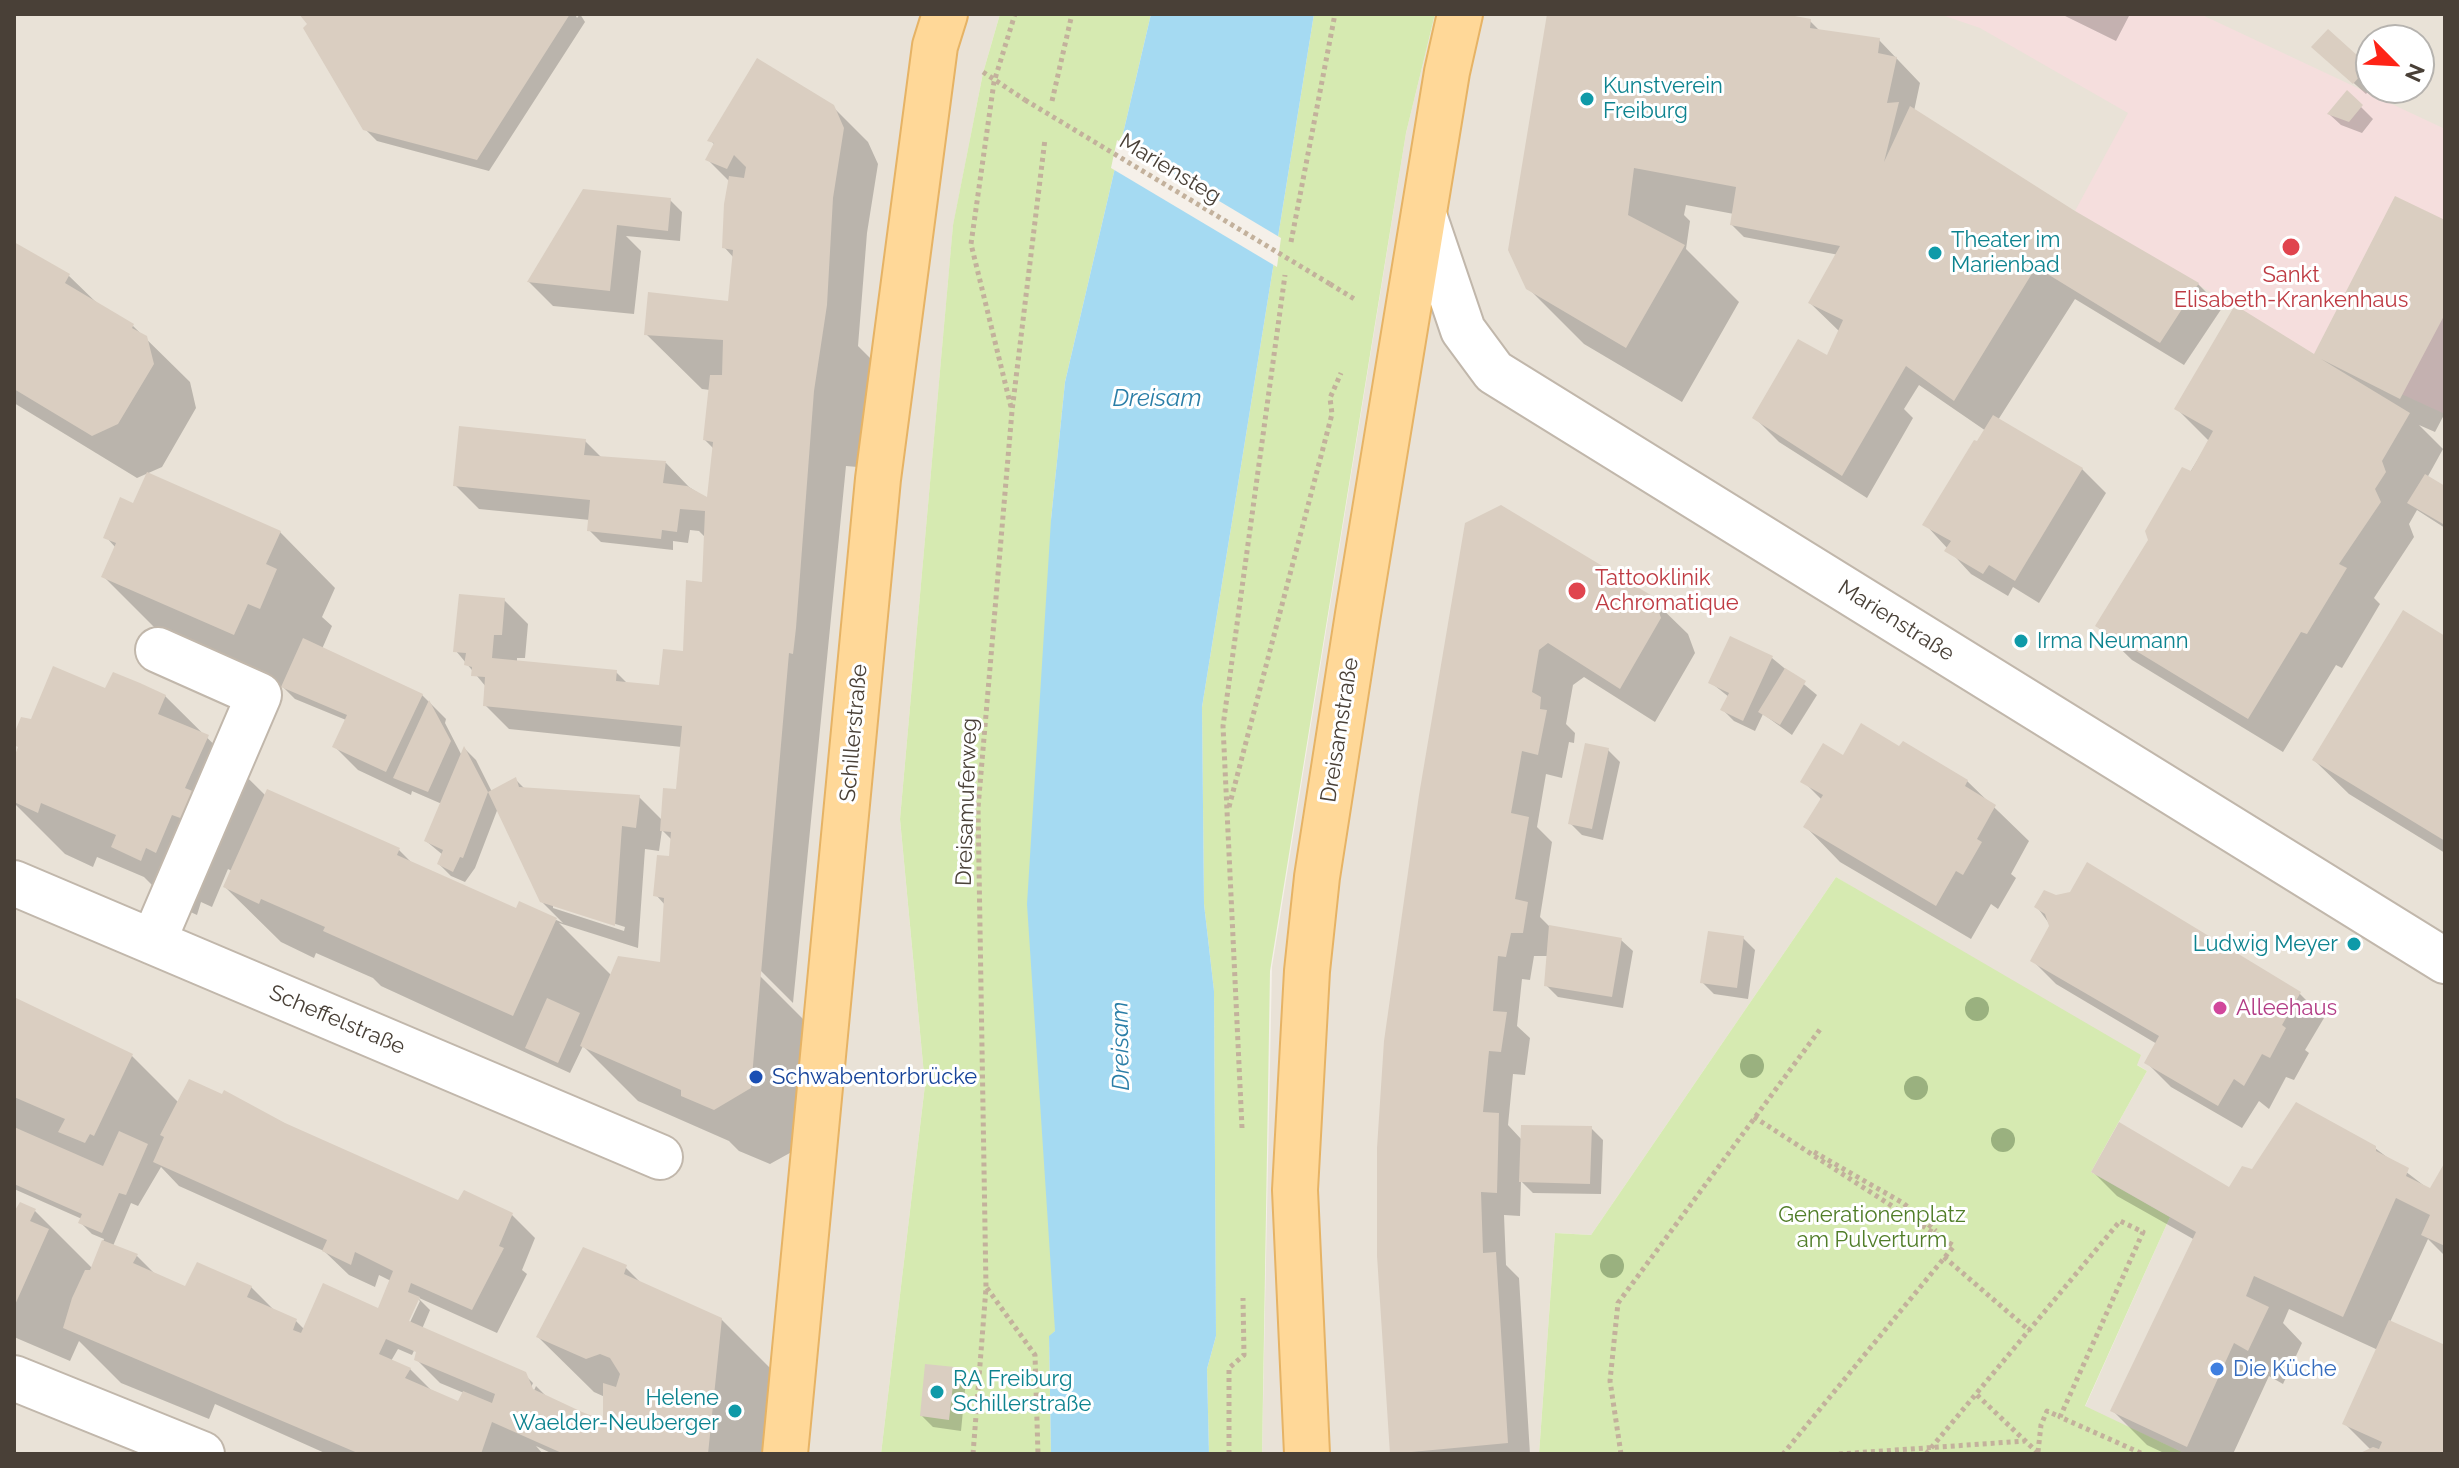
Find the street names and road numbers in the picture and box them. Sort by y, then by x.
street label: Mariensteg [1114,128,1226,210]
street label: Marienstraße [1833,575,1959,667]
street label: Dreisamstraße [1316,656,1364,804]
street label: Schillerstraße [835,663,873,803]
street label: Dreisamuferweg [951,717,983,887]
street label: Scheffelstraße [265,980,409,1060]

